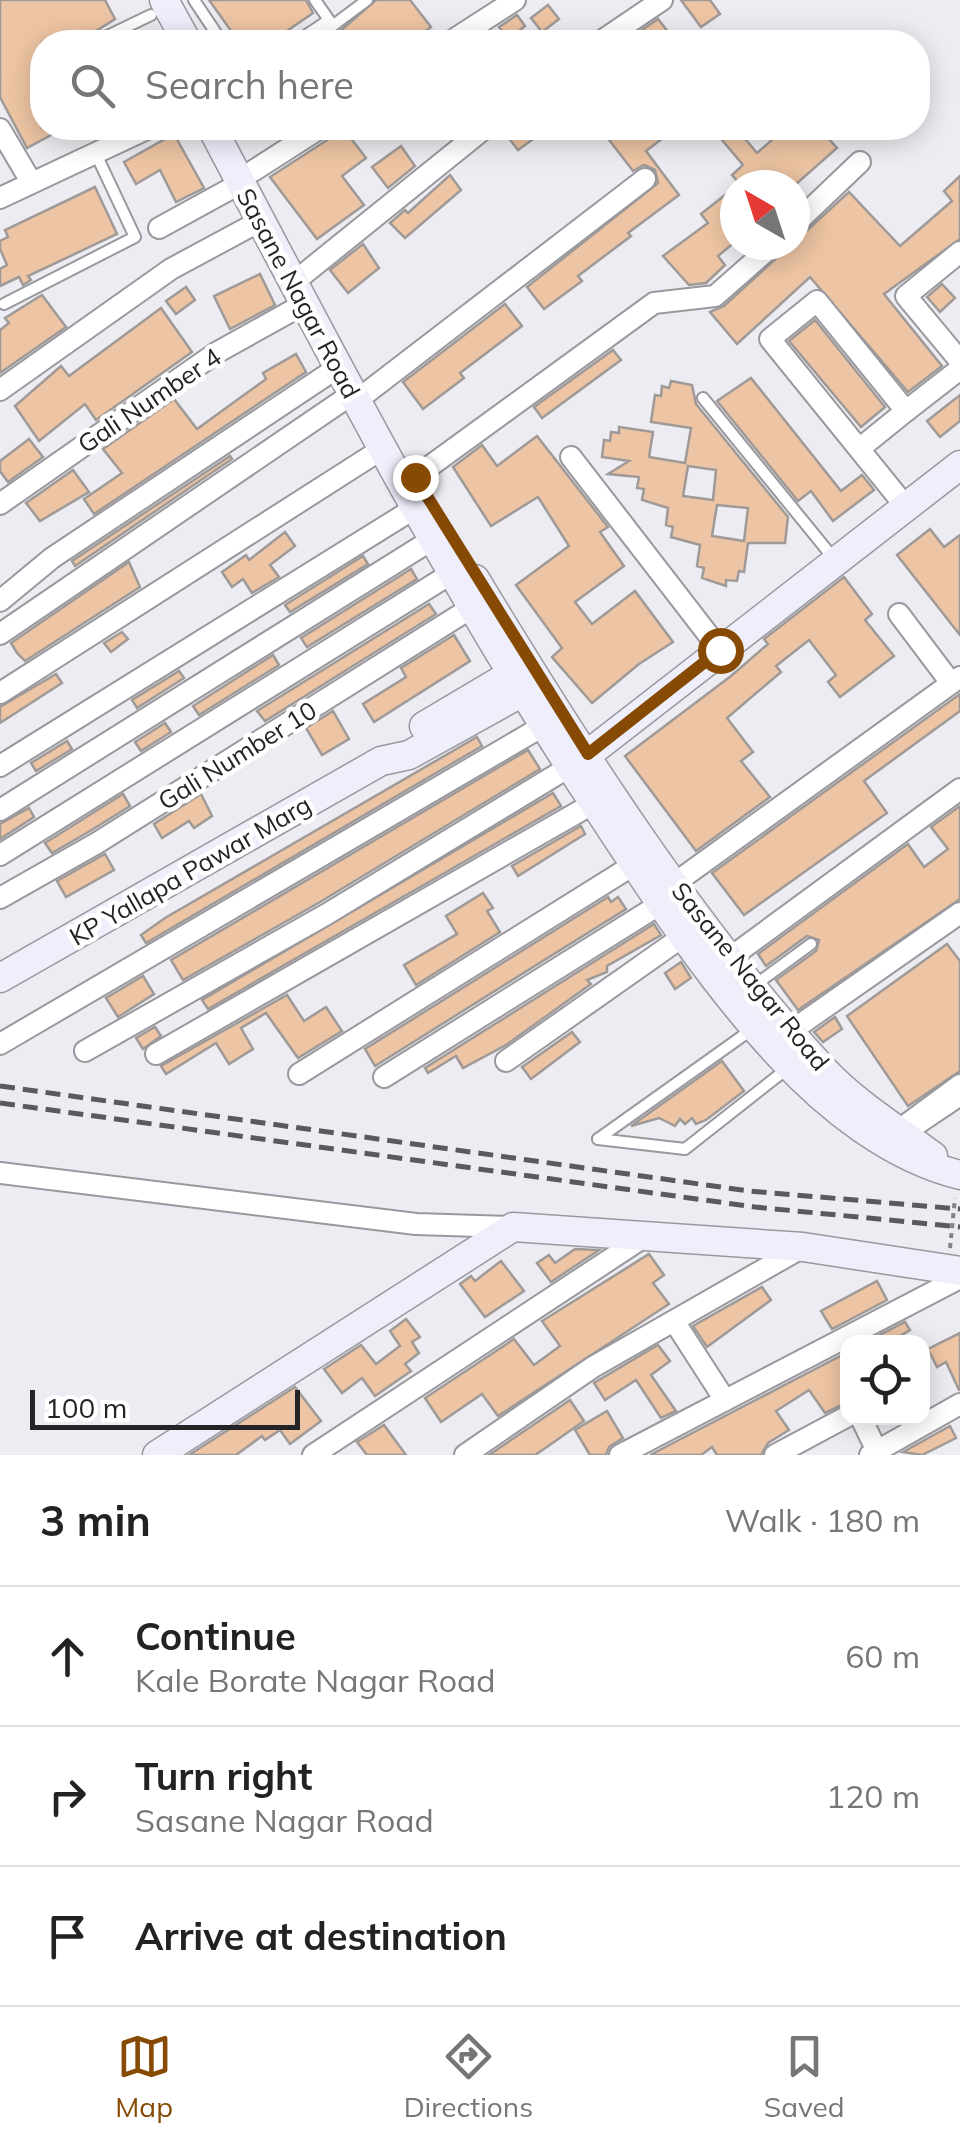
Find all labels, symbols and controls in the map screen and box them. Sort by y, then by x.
search box [30,30,930,140]
icon: search [65,58,120,113]
text: Search here [145,61,354,109]
north arrow [720,170,810,260]
street label: Sasane Nagar Road [231,183,367,403]
street label: Gali Number 4 [72,341,226,459]
route end [393,455,439,501]
route start [698,628,744,674]
street label: Gali Number 10 [152,694,322,816]
street label: KP Yallapa Pawar Marg [64,788,316,952]
street label: Sasane Nagar Road [666,876,836,1076]
map controls [840,1335,930,1425]
button: locate [840,1335,930,1425]
scale bar [30,1385,300,1430]
text: 100 m [45,1390,127,1425]
text: 3 min [40,1494,151,1547]
text: Walk · 180 m [725,1500,920,1540]
text: Continue [135,1612,296,1660]
icon: ahead [40,1629,95,1684]
text: 60 m [845,1636,920,1676]
text: Kale Borate Nagar Road [135,1660,495,1700]
text: Turn right [135,1752,312,1800]
icon: right [40,1769,95,1824]
text: 120 m [826,1776,920,1816]
text: Sasane Nagar Road [135,1800,434,1840]
icon: arrive [40,1909,95,1964]
text: Arrive at destination [135,1912,507,1960]
tab: Map [115,2029,173,2124]
tab: Directions [404,2029,533,2124]
tab: Saved [764,2029,845,2124]

